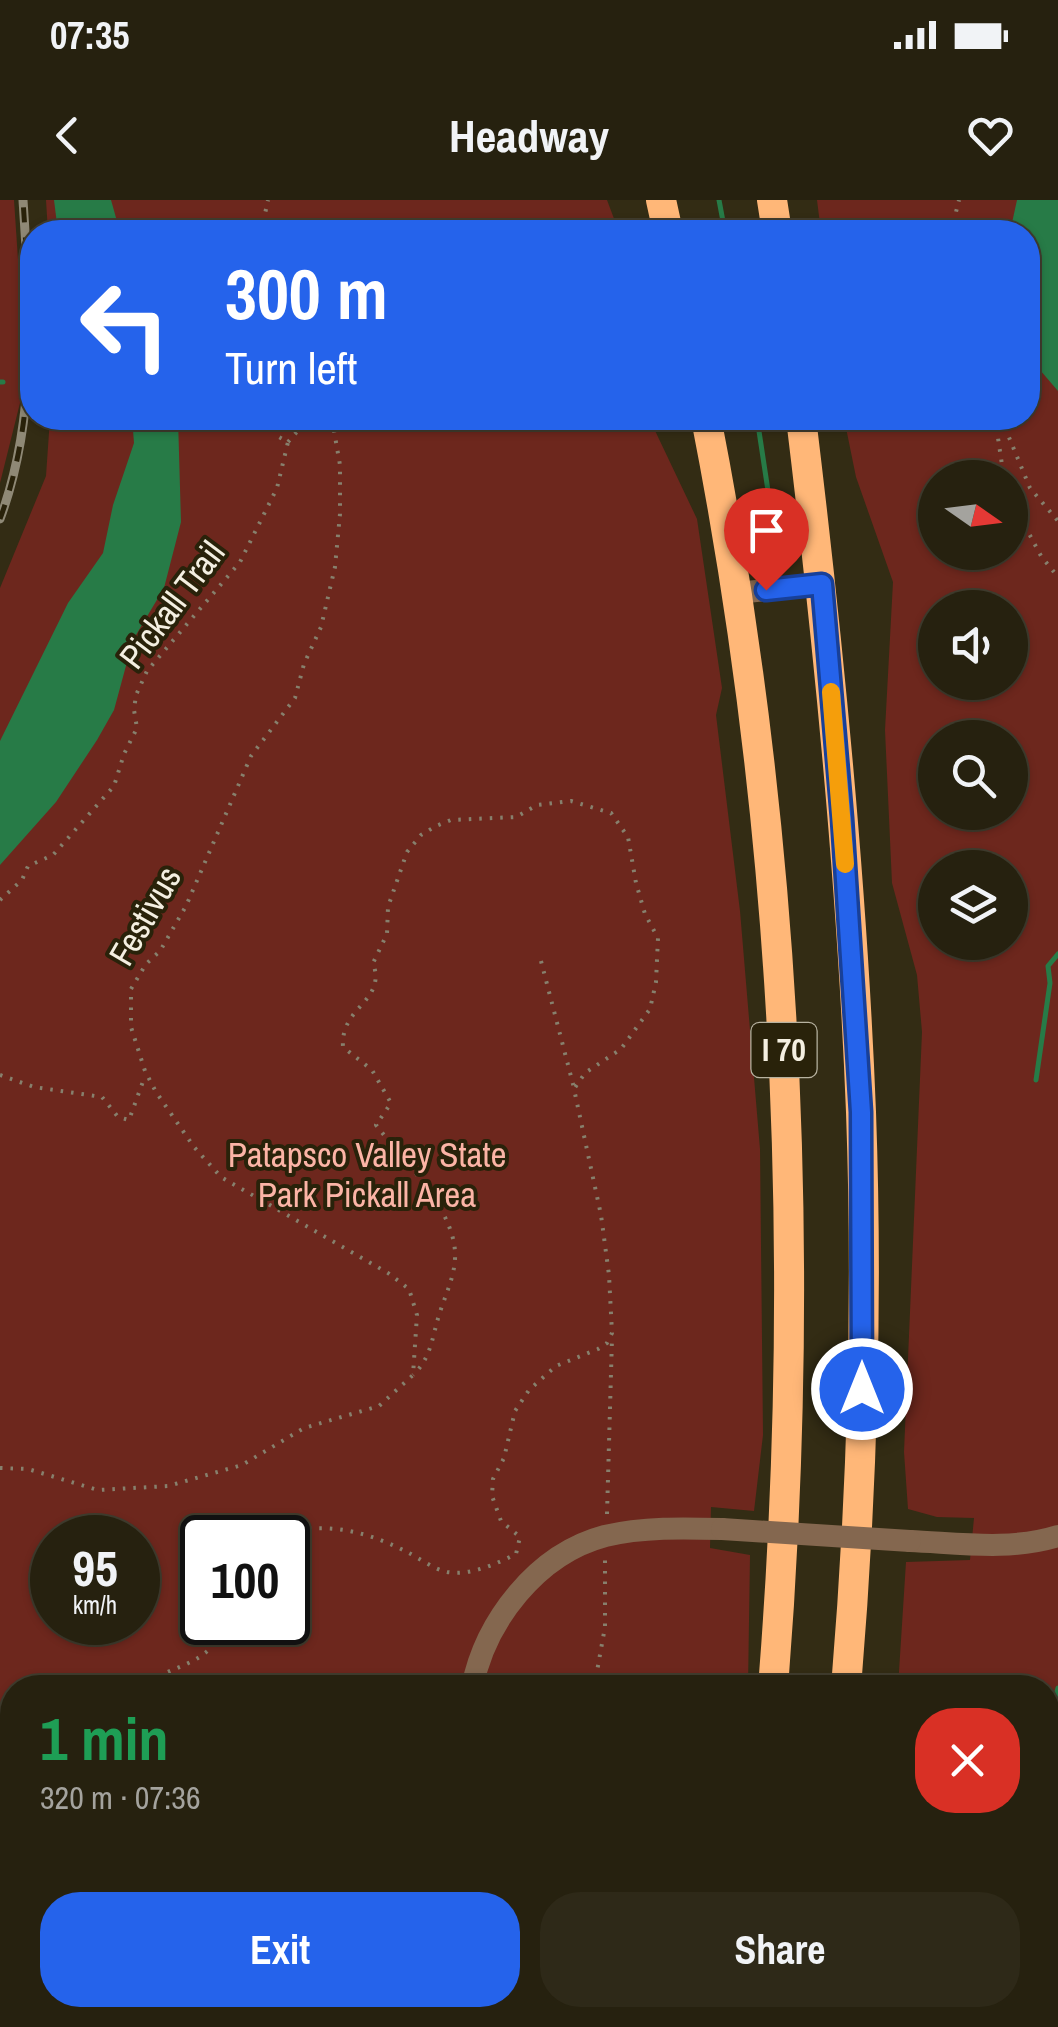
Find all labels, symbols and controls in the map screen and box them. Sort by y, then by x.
text: 07:35 [50,10,130,61]
text: Headway [449,105,609,166]
icon: back [40,108,95,163]
icon: heart [963,108,1018,163]
text: 300 m [225,247,388,341]
icon: left [60,260,190,390]
text: Turn left [225,337,357,398]
north arrow [918,460,1028,570]
map controls [918,460,1028,960]
pin [724,488,809,591]
icon: arrive [739,503,794,558]
street label: Pickall Trail [108,531,235,678]
button: sound [918,590,1028,700]
button: search [918,720,1028,830]
button: layers [918,850,1028,960]
street label: Festivus [97,858,192,974]
road number: I 70 [752,1023,816,1077]
park label: Patapsco Valley State Park Pickall Area [228,1131,506,1218]
position arrow [810,1337,914,1441]
speed limit sign: 100 [180,1515,310,1645]
text: 95 [72,1534,118,1602]
text: km/h [73,1588,117,1622]
text: 1 min [40,1698,169,1779]
button: close [915,1708,1020,1813]
text: 320 m · 07:36 [40,1776,200,1819]
button: Exit [40,1892,520,2007]
button: Share [540,1892,1020,2007]

